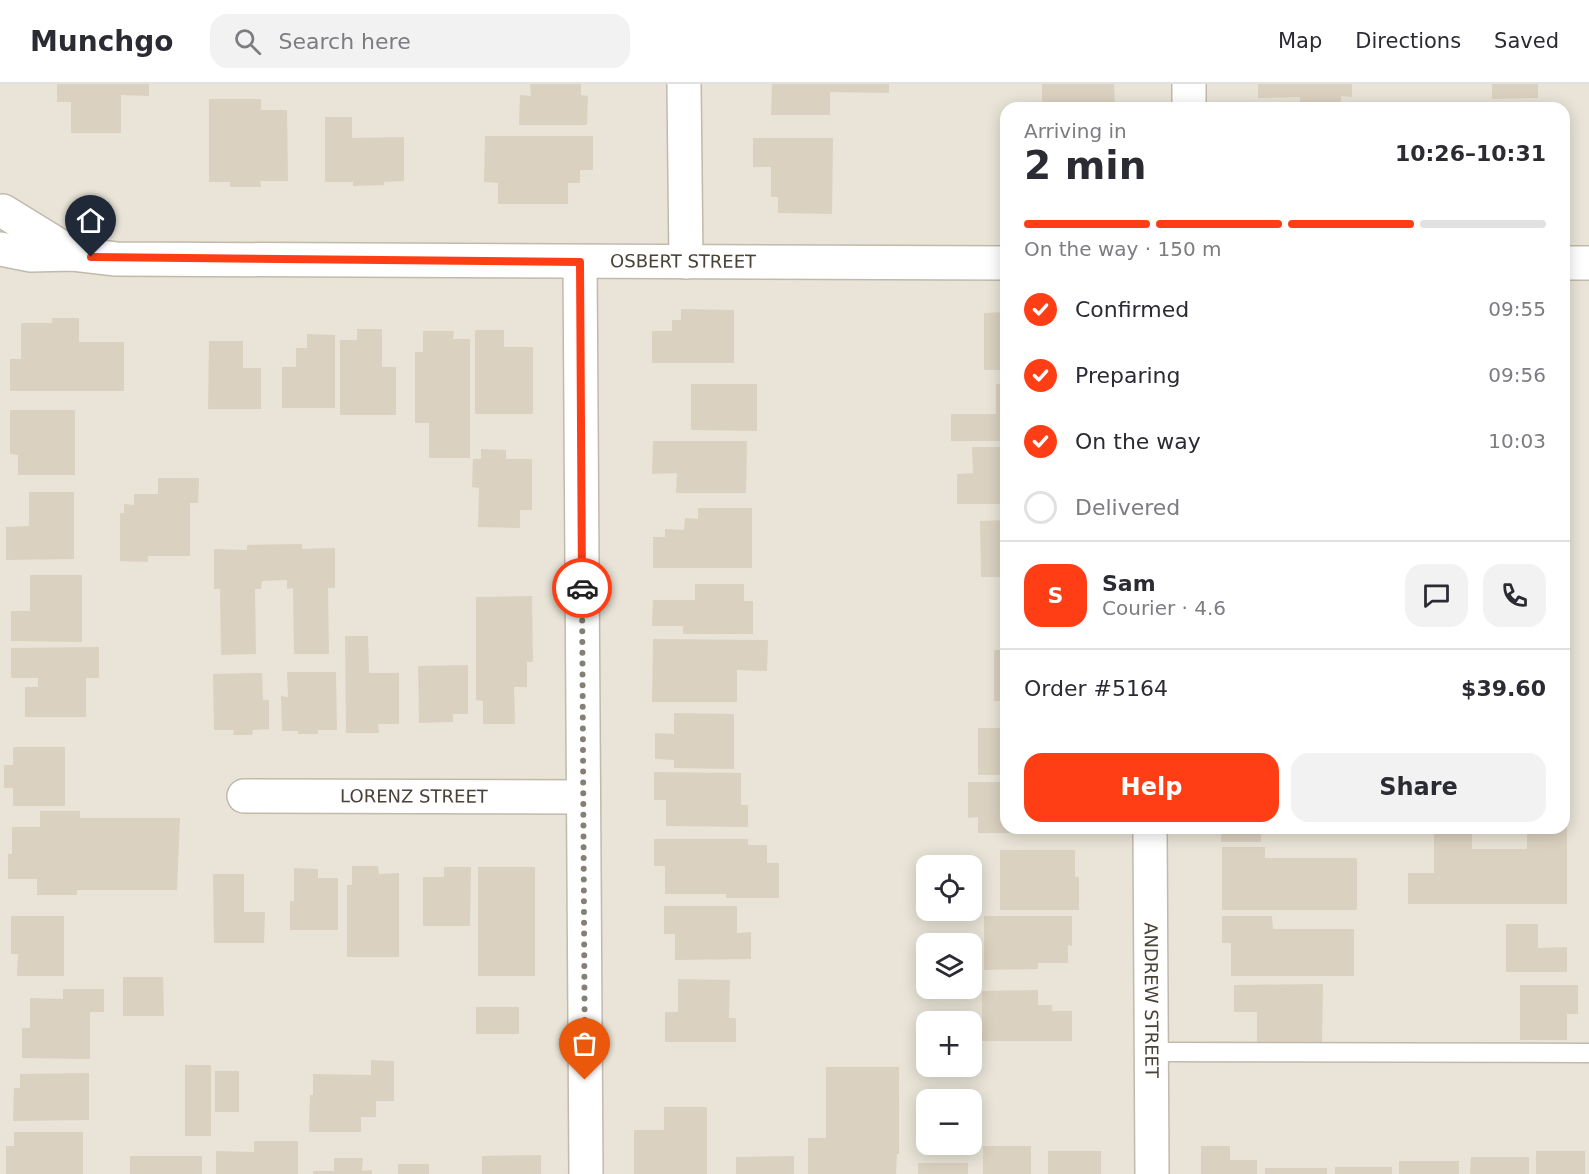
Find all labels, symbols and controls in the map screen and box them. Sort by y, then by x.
search box [210,14,630,68]
text: Munchgo [30,25,174,58]
icon: search [231,25,264,58]
text: Search here [279,29,411,54]
text: Map [1278,29,1322,53]
text: Directions [1355,29,1461,53]
text: Saved [1494,29,1559,53]
text: Arriving in [1024,119,1127,143]
text: 10:26–10:31 [1395,141,1546,166]
text: 2 min [1024,143,1146,188]
pin [65,195,116,257]
icon: home [74,204,107,237]
text: On the way · 150 m [1024,237,1222,261]
street label: OSBERT STREET [610,250,757,272]
icon: check [1024,293,1057,326]
text: Confirmed [1075,297,1189,322]
text: 09:55 [1488,297,1546,321]
icon: check [1024,359,1057,392]
text: Preparing [1075,363,1181,388]
text: 09:56 [1488,363,1546,387]
icon: check [1024,425,1057,458]
text: On the way [1075,429,1201,454]
text: 10:03 [1488,429,1546,453]
text: Delivered [1075,495,1180,520]
courier [552,558,612,618]
button: chat [1405,564,1468,627]
button: phone [1483,564,1546,627]
text: Sam [1102,571,1156,596]
icon: car [566,572,599,605]
text: S [1048,583,1063,608]
text: Courier · 4.6 [1102,596,1226,620]
text: Order #5164 [1024,676,1168,701]
text: $39.60 [1461,676,1546,701]
button: Help [1024,753,1279,822]
button: Share [1291,753,1546,822]
street label: LORENZ STREET [340,785,489,807]
map controls [916,855,982,1155]
button: locate [916,855,982,921]
street label: ANDREW STREET [1141,922,1162,1079]
button: layers [916,933,982,999]
button: + [916,1011,982,1077]
pin [559,1018,610,1080]
icon: bag [568,1027,601,1060]
button: − [916,1089,982,1155]

